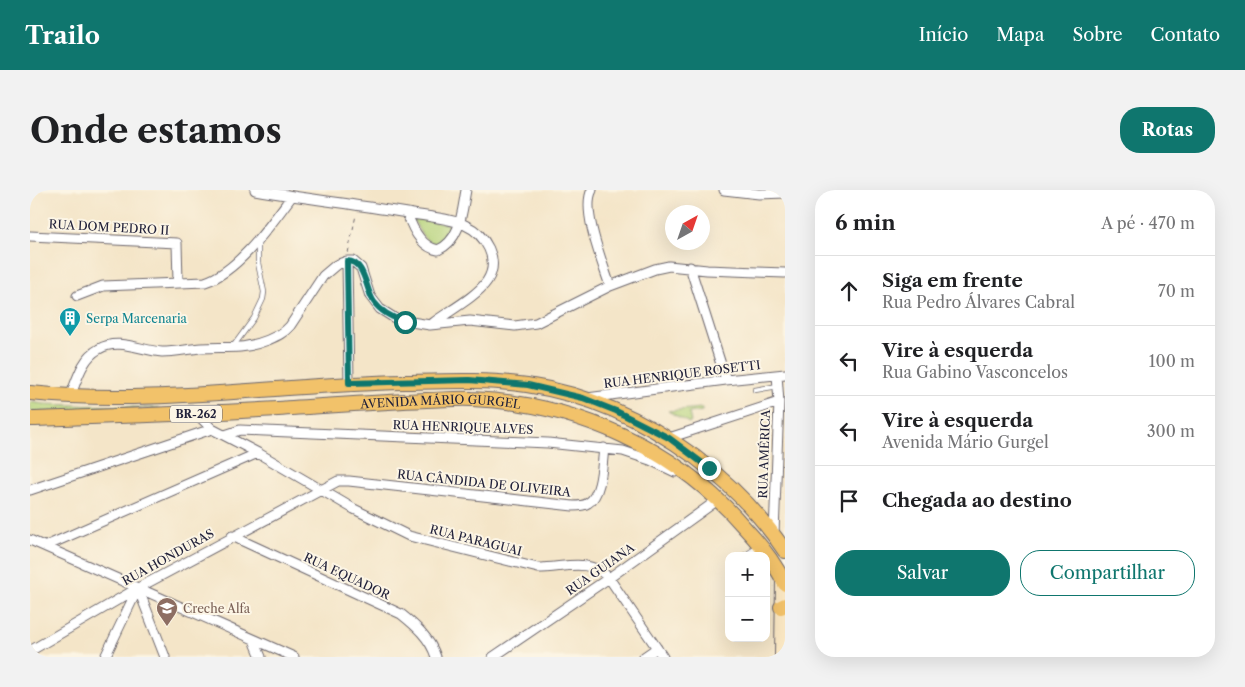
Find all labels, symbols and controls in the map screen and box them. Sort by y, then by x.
text: Trailo [25,21,100,50]
text: Início [919,24,968,46]
text: Mapa [996,24,1044,46]
text: Sobre [1072,24,1123,46]
text: Contato [1151,24,1220,46]
button: Rotas [1120,107,1215,153]
text: Onde estamos [30,109,282,152]
north arrow [665,205,710,250]
text: 6 min [835,210,896,235]
text: A pé · 470 m [1101,213,1195,233]
street label: RUA DOM PEDRO II [48,216,170,238]
text: Siga em frente [882,269,1023,292]
icon: ahead [835,277,863,305]
text: 70 m [1158,281,1195,301]
text: Rua Pedro Álvares Cabral [882,292,1075,312]
building icon: Serpa Marcenaria [58,306,82,337]
place label: Serpa Marcenaria [86,311,188,326]
route start [394,311,417,334]
text: Vire à esquerda [882,339,1033,362]
icon: left [835,347,863,375]
text: 100 m [1149,351,1195,371]
street label: RUA HENRIQUE ROSETTI [603,357,761,391]
text: Rua Gabino Vasconcelos [882,362,1068,382]
street label: AVENIDA MÁRIO GURGEL [359,391,522,411]
road number: BR-262 [170,405,222,422]
street label: RUA AMÉRICA [754,408,773,499]
text: Vire à esquerda [882,409,1033,432]
street label: RUA HENRIQUE ALVES [392,417,534,437]
icon: left [835,417,863,445]
text: 300 m [1147,421,1195,441]
text: Avenida Mário Gurgel [882,432,1049,452]
route end [698,457,721,480]
street label: RUA CÂNDIDA DE OLIVEIRA [396,465,573,500]
icon: arrive [835,487,863,515]
text: Chegada ao destino [882,489,1072,512]
street label: RUA PARAGUAI [428,521,524,559]
street label: RUA HONDURAS [119,526,217,588]
street label: RUA GUIANA [563,539,638,598]
street label: RUA EQUADOR [302,549,394,603]
button: Salvar [835,550,1010,596]
button: Compartilhar [1020,550,1195,596]
map controls [725,552,770,642]
button: + [725,552,770,597]
school or university icon: Creche Alfa [155,596,179,627]
button: − [725,597,770,642]
place label: Creche Alfa [183,601,251,616]

